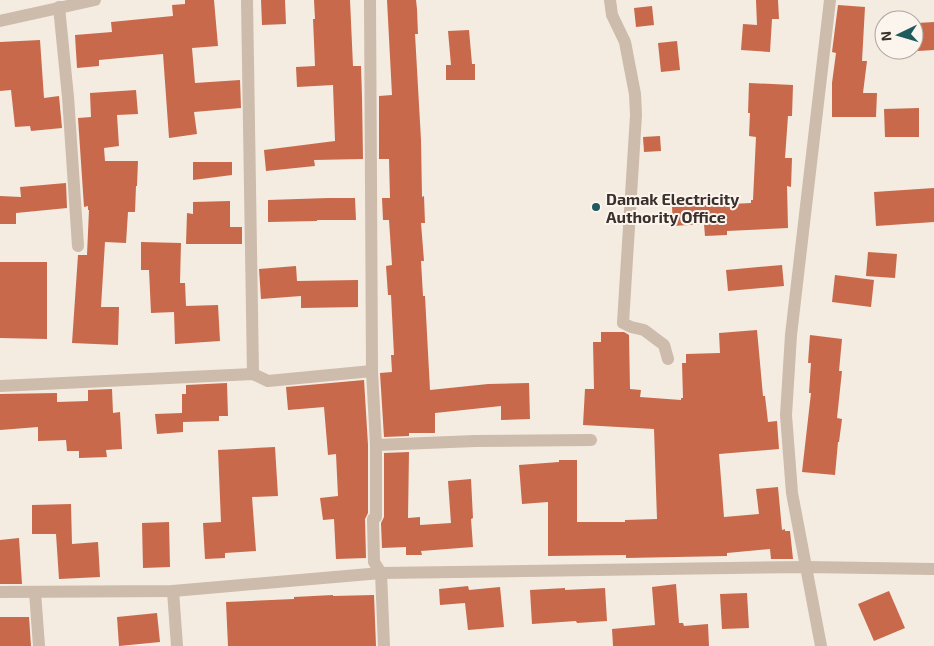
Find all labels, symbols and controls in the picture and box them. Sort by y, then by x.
north arrow [874,10,924,60]
text: N [877,30,894,42]
place label: Damak Electricity Authority Office [606,189,739,227]
marker: Damak Electricity Authority Office [590,201,602,213]

